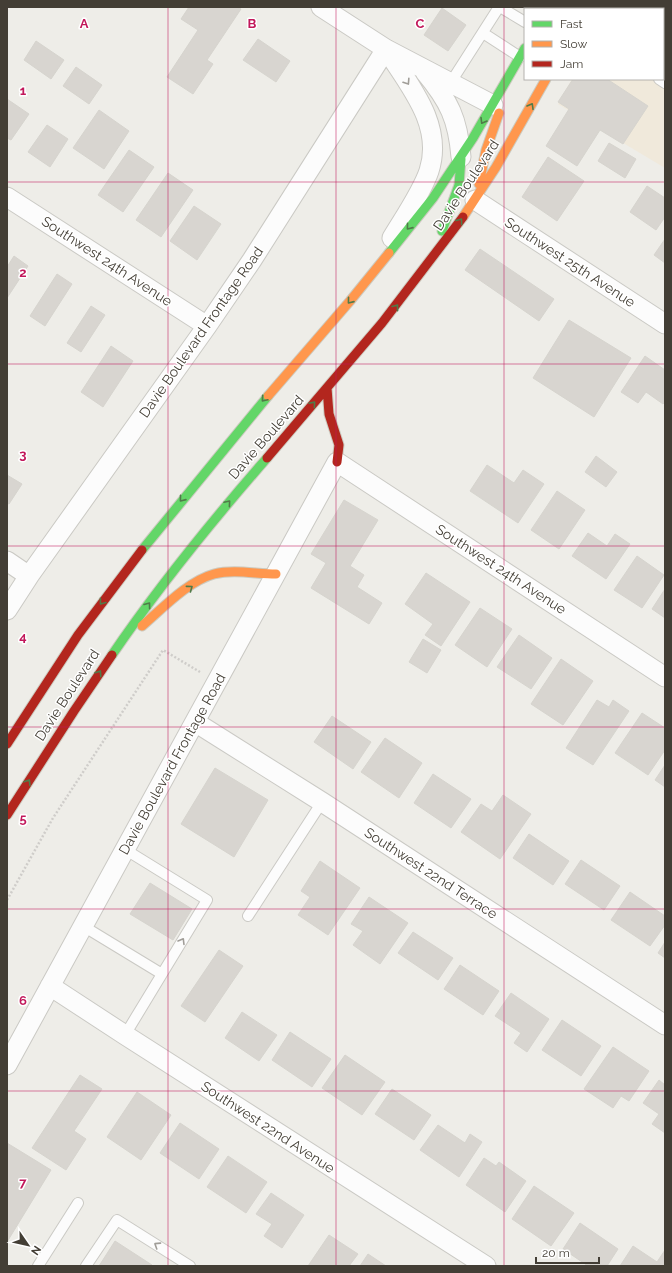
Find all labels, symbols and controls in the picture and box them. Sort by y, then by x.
legend [524,8,664,80]
text: A [80,16,89,31]
text: B [248,16,257,31]
text: C [416,16,425,31]
text: Fast [560,17,583,31]
text: Slow [560,37,587,51]
text: Jam [560,57,583,71]
one-way arrow [403,78,410,85]
text: 1 [20,83,27,98]
one-way arrow [526,103,534,110]
one-way arrow [481,117,488,124]
street label: Davie Boulevard [430,137,502,233]
street label: Southwest 24th Avenue [39,213,175,309]
street label: Southwest 25th Avenue [502,214,638,310]
one-way arrow [455,218,463,225]
one-way arrow [407,223,414,230]
street label: Davie Boulevard Frontage Road [136,244,266,420]
text: 2 [19,265,27,280]
one-way arrow [347,297,354,304]
one-way arrow [391,304,398,311]
street label: Davie Boulevard [225,392,307,482]
one-way arrow [262,394,269,402]
one-way arrow [308,401,315,409]
text: 3 [19,447,27,462]
one-way arrow [179,495,186,502]
one-way arrow [224,500,231,507]
street label: Southwest 24th Avenue [433,521,569,617]
one-way arrow [186,585,193,592]
one-way arrow [100,598,107,605]
one-way arrow [143,602,150,609]
text: 4 [19,629,27,644]
street label: Davie Boulevard [31,646,103,744]
one-way arrow [94,670,102,677]
street label: Davie Boulevard Frontage Road [115,671,229,857]
one-way arrow [23,779,31,786]
text: 5 [19,811,27,826]
street label: Southwest 22nd Terrace [362,824,500,922]
one-way arrow [178,938,185,945]
text: 6 [19,993,27,1008]
street label: Southwest 22nd Avenue [198,1078,338,1176]
text: 7 [19,1175,27,1190]
north arrow [8,1225,48,1265]
scale bar [536,1239,599,1265]
one-way arrow [154,1242,161,1250]
text: N [28,1243,44,1257]
text: 20 m [542,1246,570,1260]

